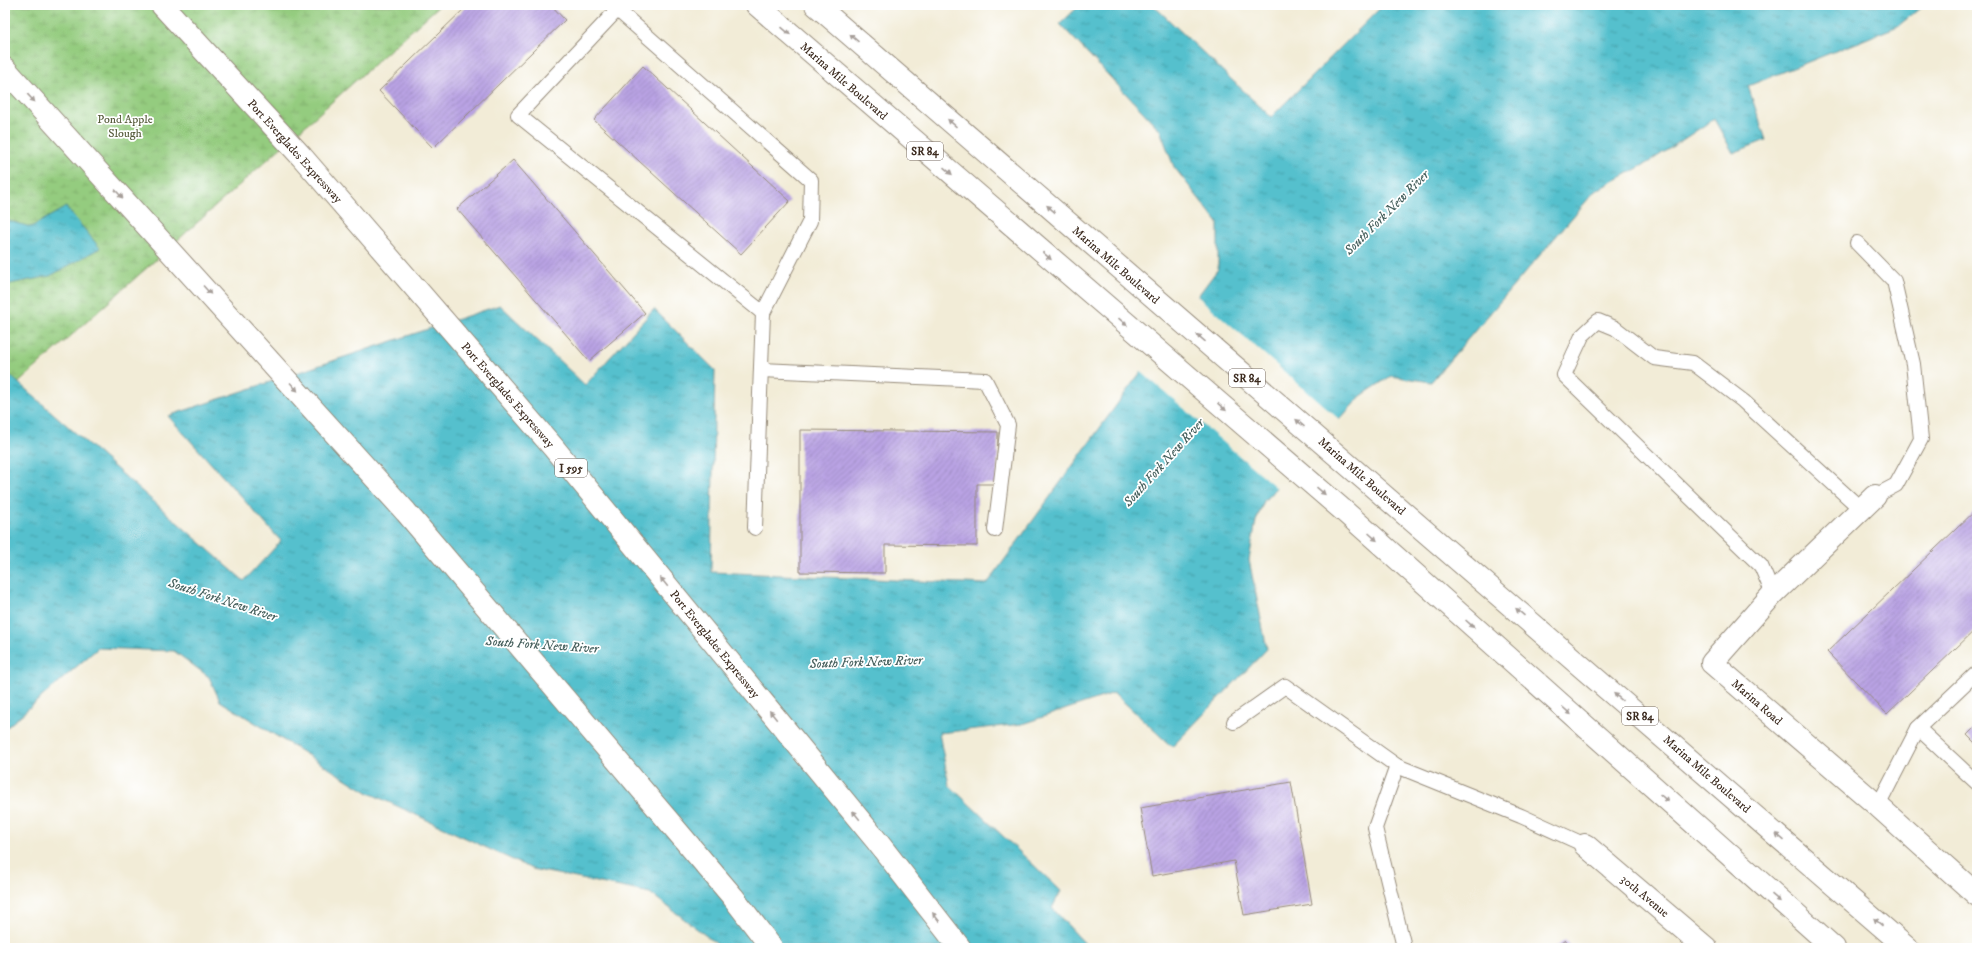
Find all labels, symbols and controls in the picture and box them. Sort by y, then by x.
one-way arrow [781,26,792,35]
one-way arrow [849,34,859,43]
street label: Marina Mile Boulevard [797,39,891,124]
one-way arrow [27,93,36,103]
street label: Port Everglades Expressway [244,96,345,207]
park label: Pond Apple Slough [97,112,153,141]
one-way arrow [947,119,958,128]
road number: SR 84 [907,142,943,160]
one-way arrow [943,166,954,175]
water label: South Fork New River [1340,166,1433,259]
one-way arrow [114,189,124,199]
one-way arrow [1045,204,1056,213]
street label: Marina Mile Boulevard [1069,223,1163,308]
one-way arrow [1041,251,1052,260]
one-way arrow [202,285,212,295]
one-way arrow [1118,317,1129,326]
one-way arrow [1196,334,1207,343]
street label: Port Everglades Expressway [458,340,558,451]
road number: SR 84 [1229,369,1265,387]
one-way arrow [289,381,298,392]
one-way arrow [1217,402,1227,411]
water label: South Fork New River [1119,414,1208,511]
one-way arrow [1295,418,1305,427]
street label: Marina Mile Boulevard [1315,434,1409,519]
road number: I 595 [555,459,587,477]
one-way arrow [1316,487,1326,496]
one-way arrow [1368,533,1379,542]
water label: South Fork New River [166,575,280,625]
one-way arrow [660,576,668,587]
street label: Port Everglades Expressway [666,587,763,702]
one-way arrow [1515,608,1524,617]
one-way arrow [1465,620,1475,629]
water label: South Fork New River [484,633,600,657]
water label: South Fork New River [808,652,924,672]
street label: Marina Road [1728,676,1785,729]
one-way arrow [1613,693,1623,702]
one-way arrow [1562,706,1572,716]
road number: SR 84 [1622,707,1658,725]
one-way arrow [769,709,778,720]
street label: Marina Mile Boulevard [1660,732,1754,817]
one-way arrow [1659,793,1669,802]
one-way arrow [851,810,860,821]
one-way arrow [1774,833,1785,842]
street label: 30th Avenue [1618,872,1672,921]
one-way arrow [1772,893,1781,902]
one-way arrow [932,912,940,923]
one-way arrow [1873,918,1883,927]

